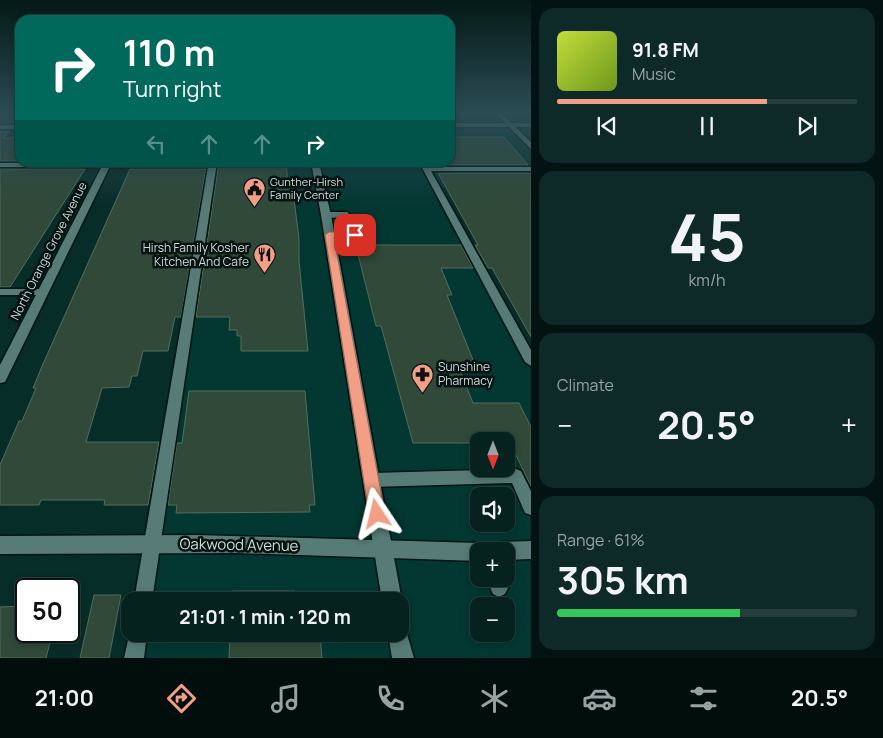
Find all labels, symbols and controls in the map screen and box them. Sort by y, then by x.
text: 110 m [123,29,215,77]
icon: right [40,35,105,100]
text: 91.8 FM [632,37,699,63]
text: Music [632,63,676,85]
text: Turn right [123,74,221,104]
icon: previous [593,112,621,140]
icon: pause [693,112,721,140]
icon: next [793,112,821,140]
icon: left [142,130,170,158]
icon: ahead [195,130,223,158]
icon: ahead [248,130,276,158]
icon: right [301,130,329,158]
place label: Gunther-Hirsh Family Center [270,174,343,202]
public building icon: Gunther-Hirsh Family Center [242,176,266,207]
street label: North Orange Grove Avenue [6,179,91,323]
text: 45 [668,192,746,281]
pin [334,214,376,256]
icon: arrive [341,221,369,249]
place label: Hirsh Family Kosher Kitchen And Cafe [143,239,250,270]
restaurant icon: Hirsh Family Kosher Kitchen And Cafe [253,243,277,274]
text: km/h [688,269,726,291]
place label: Sunshine Pharmacy [438,358,494,389]
pharmacy icon: Sunshine Pharmacy [410,362,434,393]
text: Climate [557,374,614,396]
text: 20.5° [657,398,756,450]
text: − [557,406,572,444]
text: + [841,406,857,444]
north arrow [470,432,515,478]
map controls [470,432,515,642]
position arrow [350,487,402,539]
button: sound [470,487,515,532]
text: Range · 61% [557,529,645,551]
street label: Oakwood Avenue [179,533,299,556]
button: + [470,542,515,587]
text: 305 km [557,553,689,605]
speed limit sign: 50 [15,578,80,643]
button: − [470,597,515,642]
text: 21:01 · 1 min · 120 m [179,604,351,630]
icon: directions [164,681,199,716]
icon: music [268,681,303,716]
icon: phone [373,681,408,716]
icon: climate [477,681,512,716]
icon: car [582,681,617,716]
icon: filters [686,681,721,716]
text: 21:00 [35,683,94,713]
text: 20.5° [791,683,848,713]

